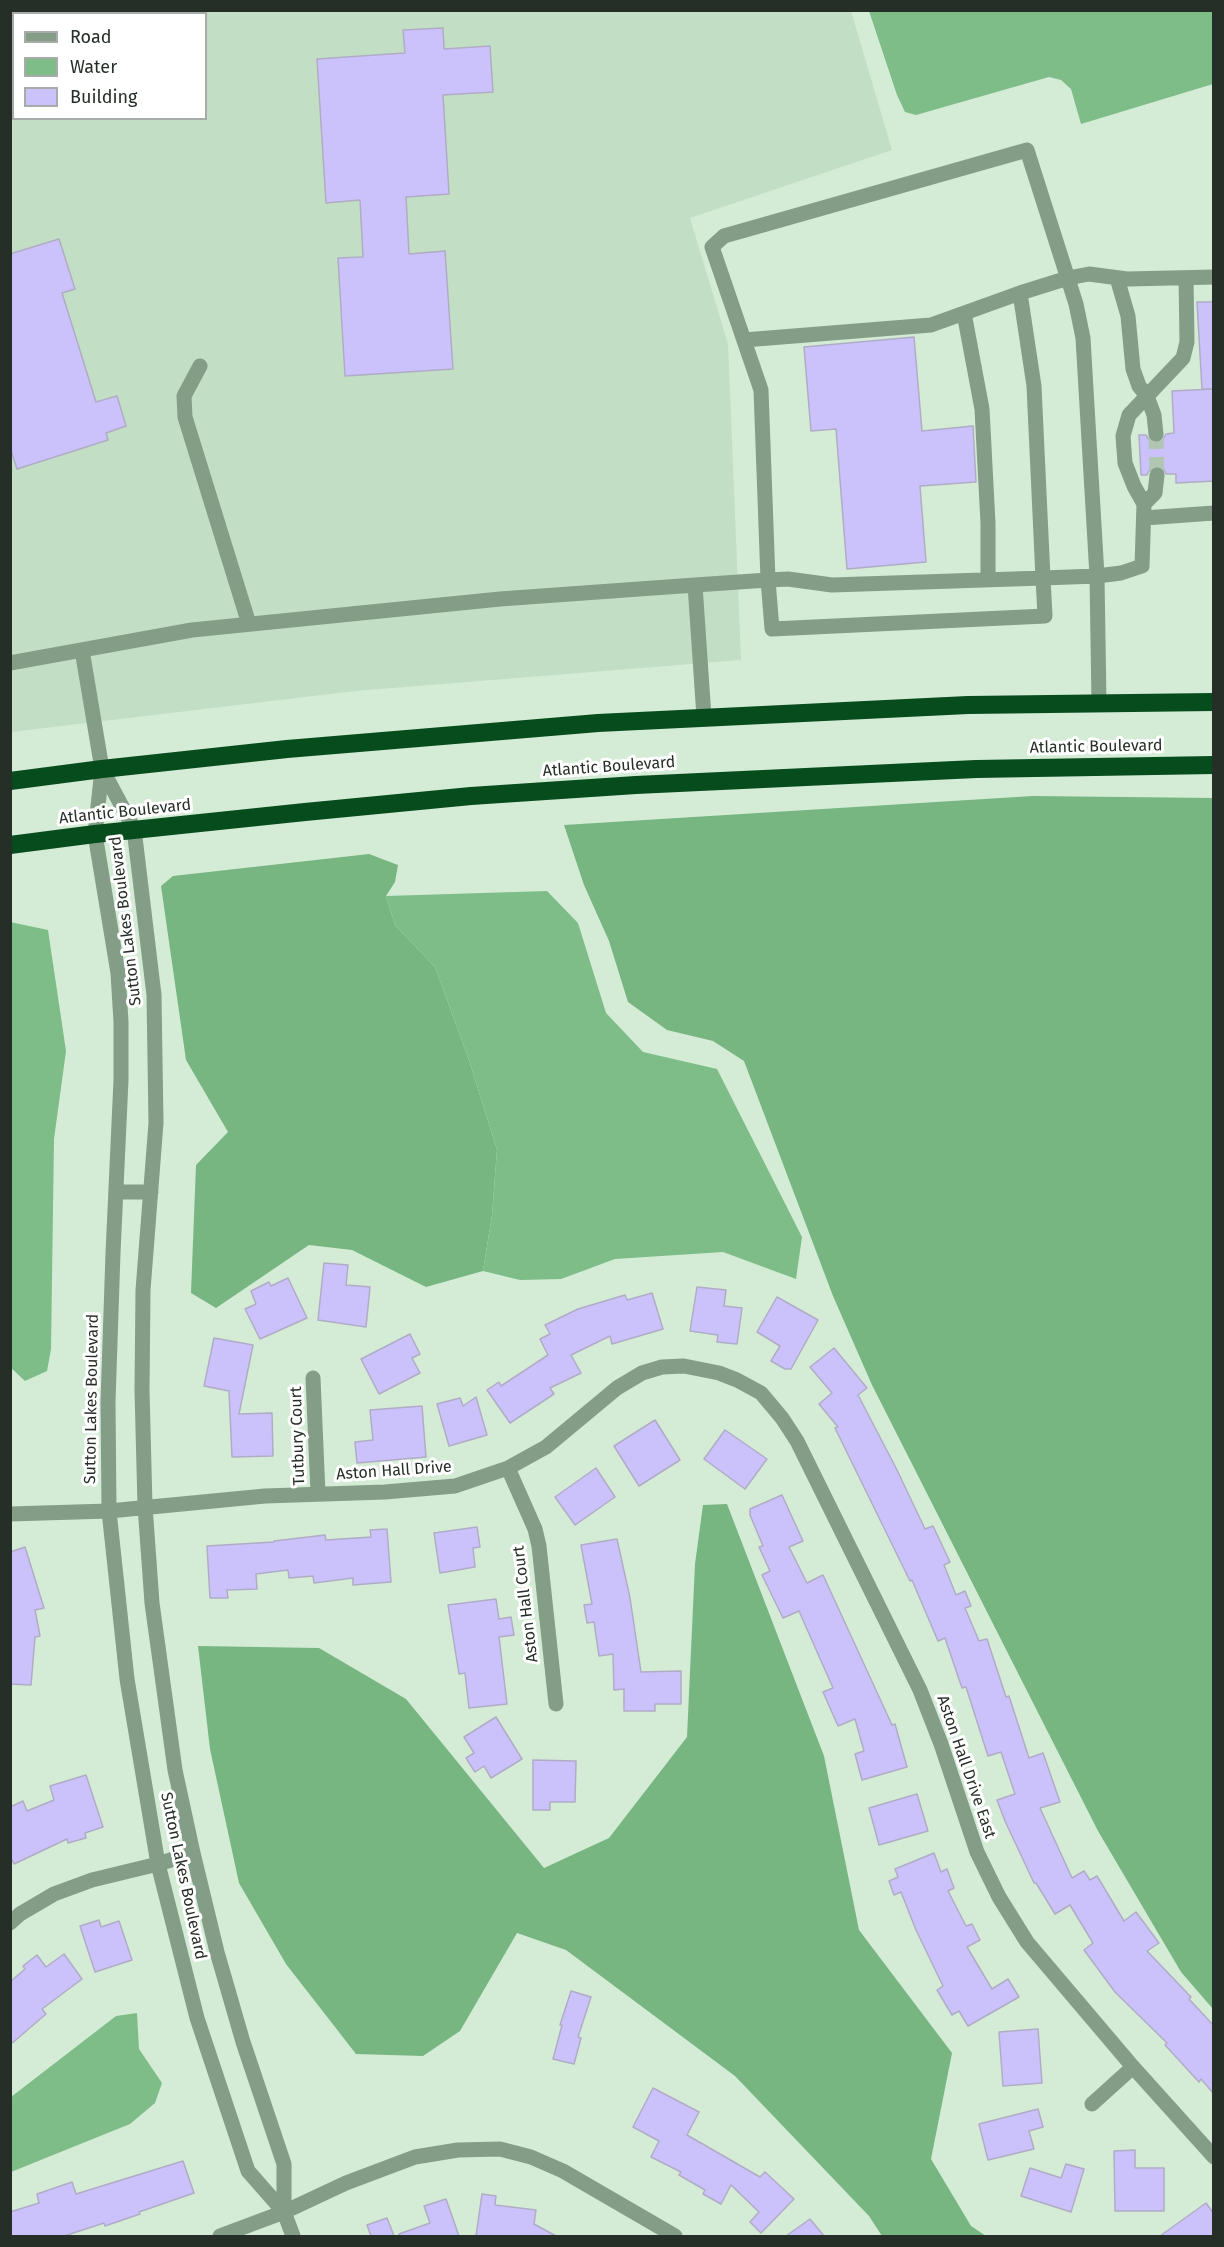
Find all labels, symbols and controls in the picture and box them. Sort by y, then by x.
legend [12,12,207,120]
text: Road [70,26,112,48]
text: Water [70,56,117,78]
text: Building [70,86,137,108]
street label: Atlantic Boulevard [1029,736,1163,758]
street label: Atlantic Boulevard [542,753,676,781]
street label: Atlantic Boulevard [58,796,192,828]
street label: Sutton Lakes Boulevard [106,835,146,1007]
street label: Sutton Lakes Boulevard [81,1314,103,1484]
street label: Tutbury Court [287,1386,309,1486]
street label: Aston Hall Drive [336,1457,452,1485]
street label: Aston Hall Court [509,1545,543,1663]
street label: Aston Hall Drive East [932,1693,1000,1841]
street label: Sutton Lakes Boulevard [156,1791,210,1961]

